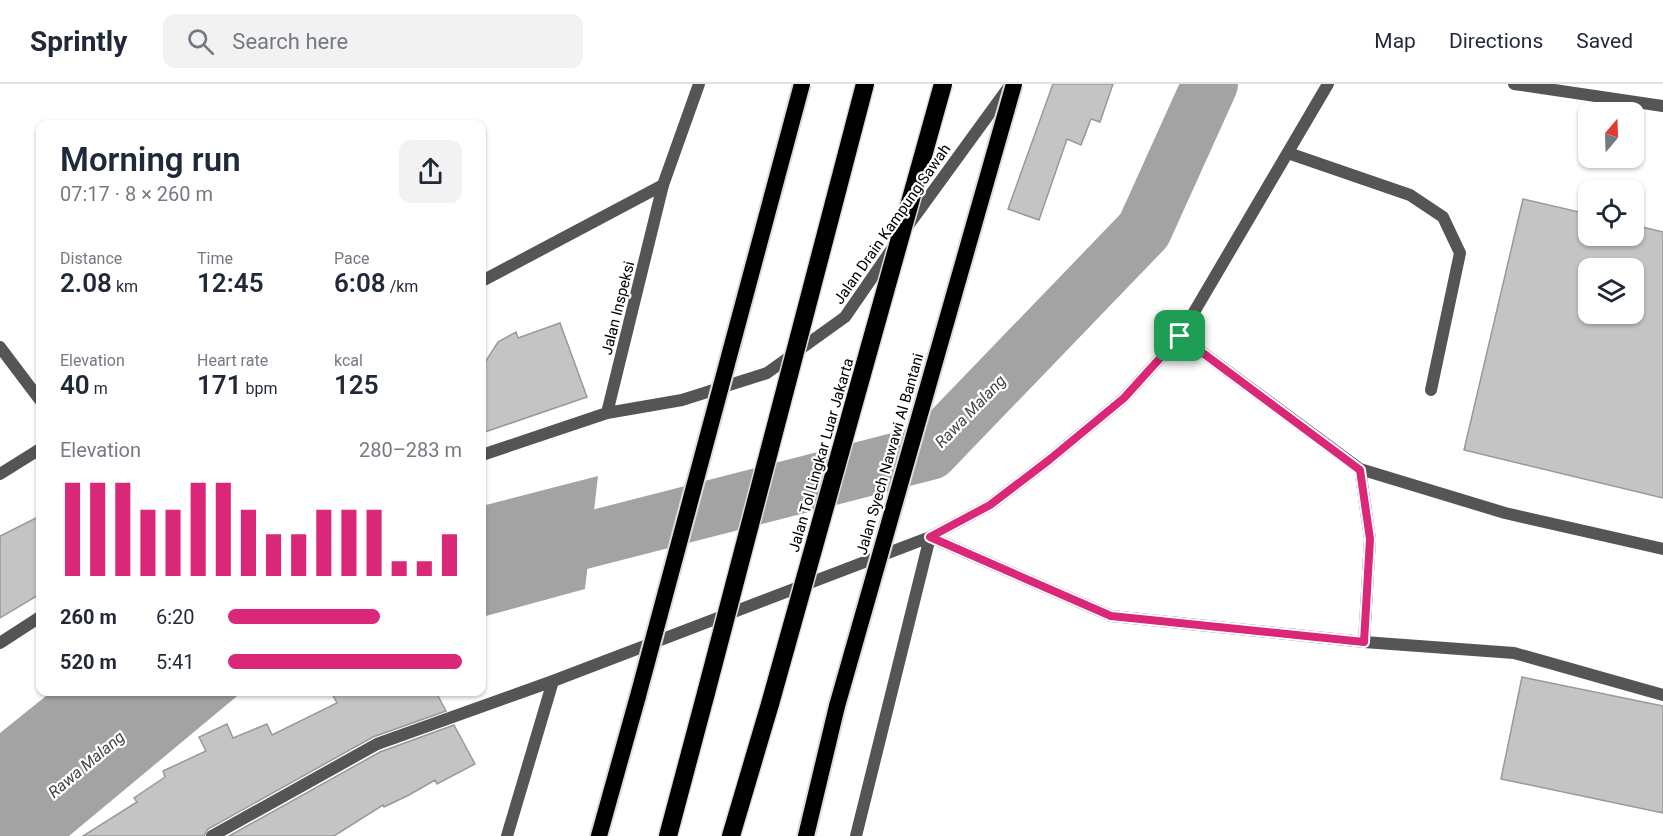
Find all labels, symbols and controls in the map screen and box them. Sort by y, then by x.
search box [163,14,583,68]
text: Sprintly [30,25,127,58]
icon: search [184,25,217,58]
text: Search here [232,29,348,54]
text: Map [1374,29,1416,53]
text: Directions [1449,29,1543,53]
text: Saved [1576,29,1633,53]
north arrow [1578,102,1644,168]
map controls [1578,102,1644,324]
text: Morning run [60,140,241,179]
button: share [399,140,462,203]
street label: Jalan Drain Kampung Sawah [830,140,954,308]
button: locate [1578,180,1644,246]
text: 07:17 · 8 × 260 m [60,182,213,206]
text: Distance [60,249,122,268]
text: Time [197,249,233,268]
text: Pace [334,249,370,268]
button: layers [1578,258,1644,324]
street label: Jalan Inspeksi [598,259,638,357]
text: 2.08 [60,268,112,298]
text: 12:45 [197,268,264,298]
text: 6:08 [334,268,386,298]
text: km [112,277,138,296]
text: /km [386,277,418,296]
pin [1154,310,1205,361]
icon: arrive [1163,319,1196,352]
text: Elevation [60,351,125,370]
text: Heart rate [197,351,268,370]
text: kcal [334,351,363,370]
street label: Jalan Syech Nawawi Al Bantani [853,351,927,557]
street label: Jalan Tol Lingkar Luar Jakarta [785,356,857,554]
text: 40 [60,370,90,400]
text: 171 [197,370,242,400]
text: 125 [334,370,379,400]
water label: Rawa Malang [931,371,1010,452]
text: m [90,379,108,398]
text: bpm [242,379,278,398]
text: Elevation [60,438,141,462]
text: 280–283 m [359,438,462,462]
text: 260 m [60,605,117,629]
text: 6:20 [156,605,195,629]
text: 520 m [60,650,117,674]
text: 5:41 [156,650,195,674]
water label: Rawa Malang [44,727,128,802]

